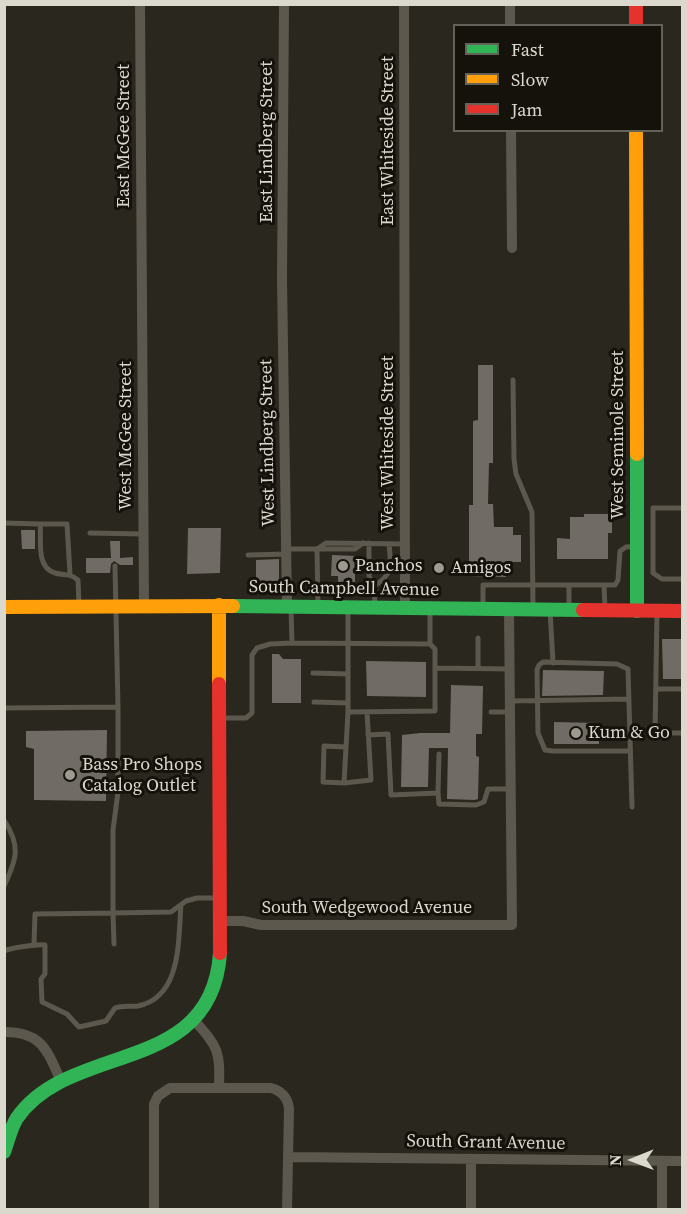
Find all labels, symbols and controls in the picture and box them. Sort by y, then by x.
legend [453,24,663,132]
text: Fast [511,37,544,62]
street label: East Whiteside Street [377,56,399,226]
street label: East Lindberg Street [256,61,278,223]
street label: East McGee Street [113,64,135,208]
text: Slow [511,67,549,92]
text: Jam [511,97,543,122]
street label: West Seminole Street [607,351,629,519]
street label: West Whiteside Street [377,356,399,530]
street label: West Lindberg Street [256,359,280,527]
street label: West McGee Street [115,361,137,511]
place label: Panchos [355,555,423,577]
place label: Amigos [451,557,511,579]
marker: Panchos [336,559,350,573]
marker: Amigos [432,561,446,575]
street label: South Campbell Avenue [249,577,439,601]
place label: Kum & Go [588,722,670,744]
marker: Kum & Go [569,726,583,740]
place label: Bass Pro Shops Catalog Outlet [82,754,202,796]
marker: Bass Pro Shops Catalog Outlet [63,768,77,782]
street label: South Wedgewood Avenue [262,897,472,919]
north arrow [603,1130,663,1190]
street label: South Grant Avenue [406,1131,566,1155]
text: N [604,1154,626,1166]

